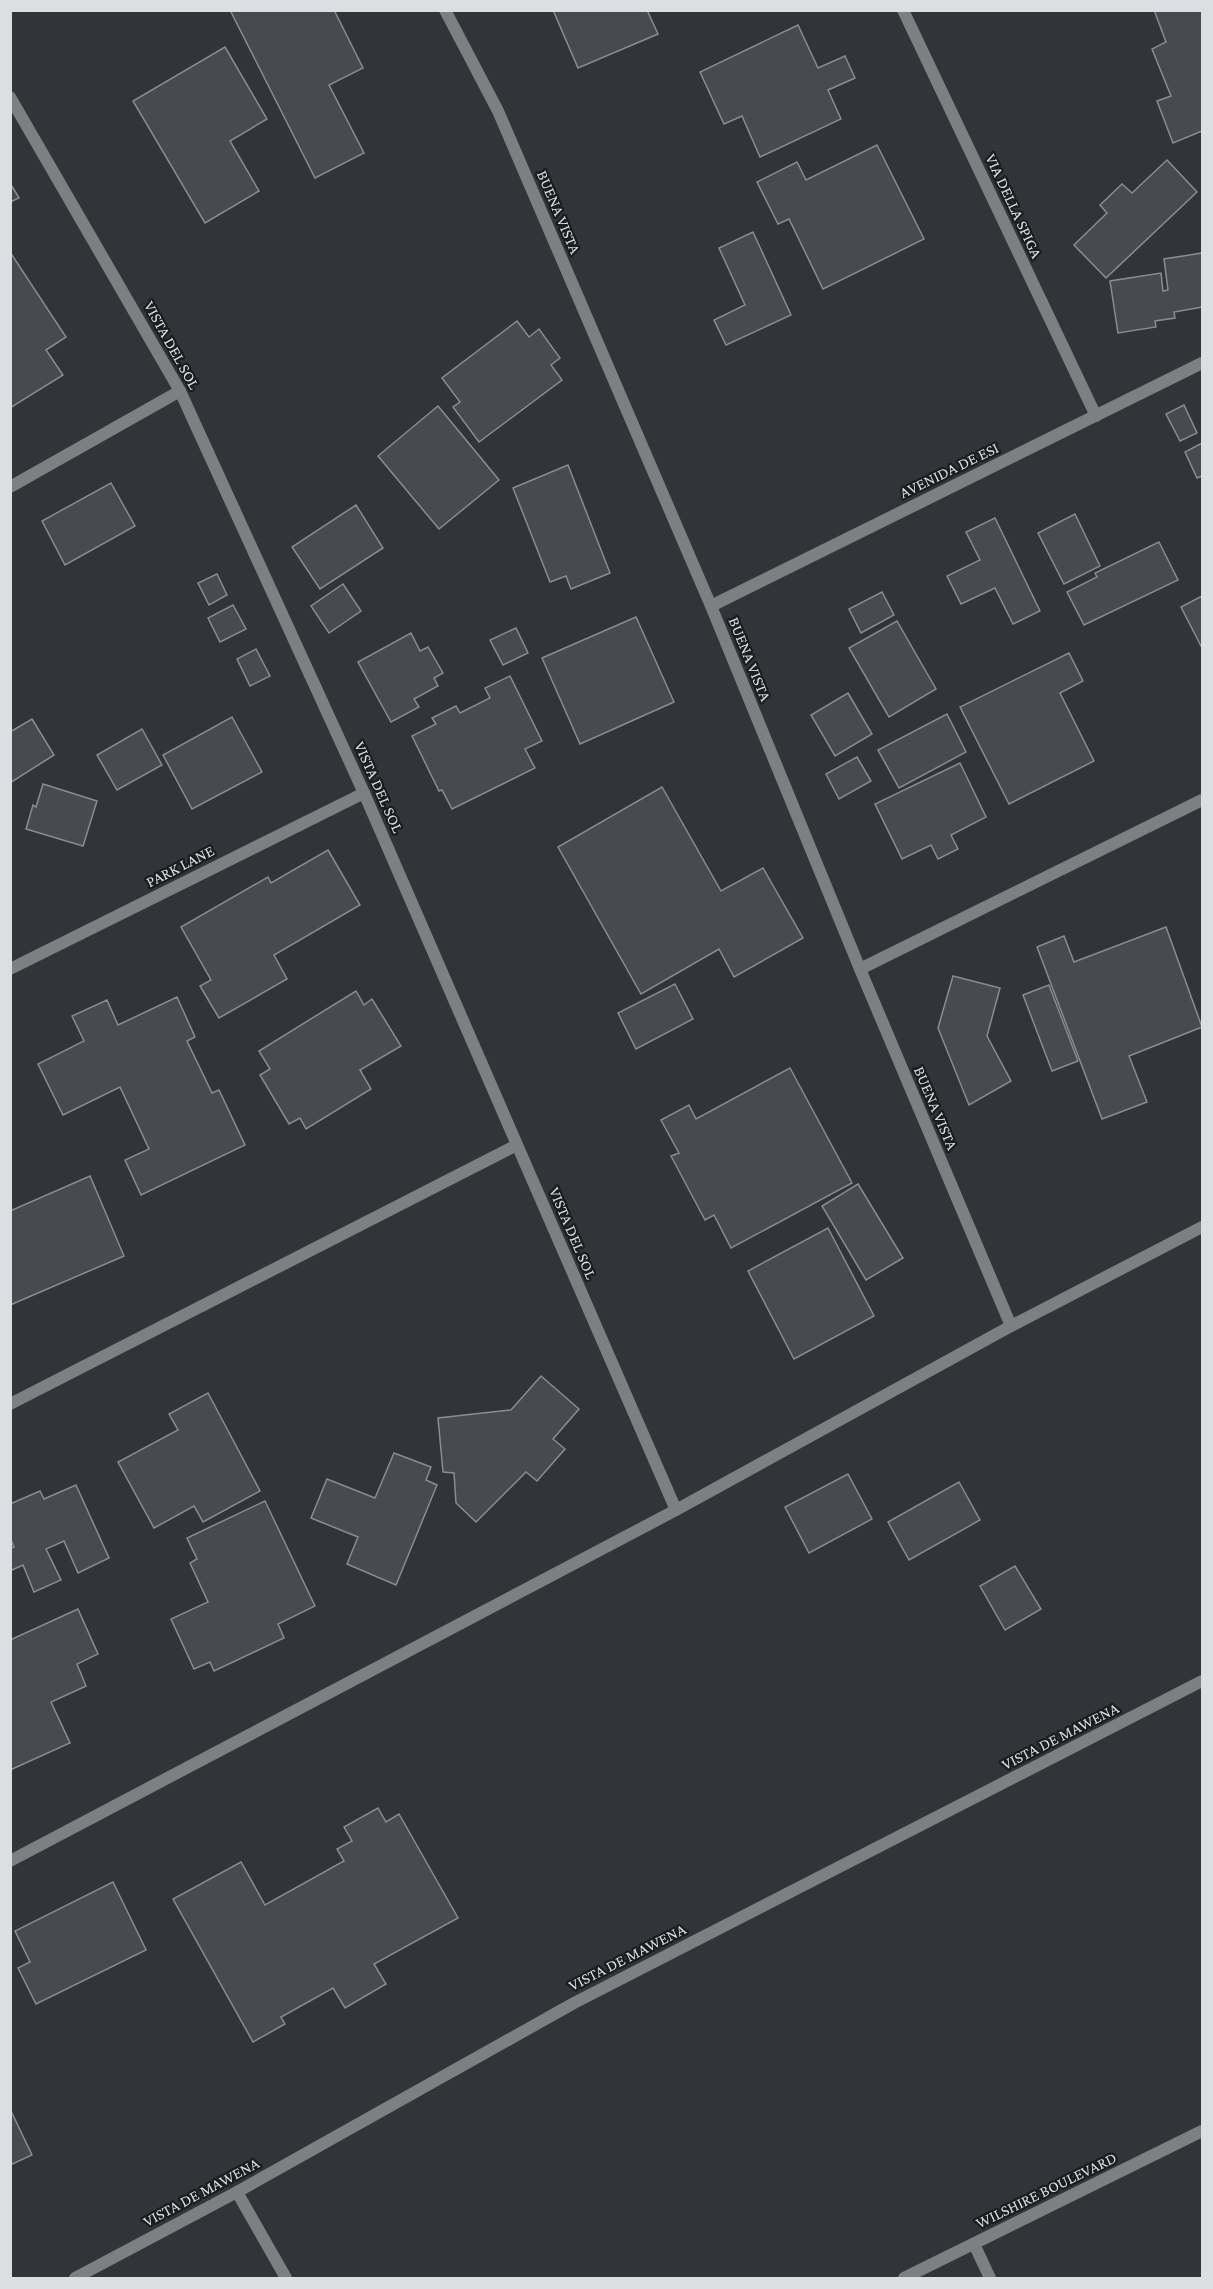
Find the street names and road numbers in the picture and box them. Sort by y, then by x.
street label: VIA DELLA SPIGA [982,151,1046,262]
street label: BUENA VISTA [534,168,585,257]
street label: VISTA DEL SOL [141,298,203,392]
street label: AVENIDA DE ESI [897,439,1001,501]
street label: BUENA VISTA [725,615,775,704]
street label: VISTA DEL SOL [351,739,407,835]
street label: PARK LANE [143,842,217,890]
street label: BUENA VISTA [911,1064,962,1153]
street label: VISTA DEL SOL [546,1184,600,1282]
street label: VISTA DE MAWENA [999,1699,1122,1773]
street label: VISTA DE MAWENA [566,1920,689,1994]
street label: WILSHIRE BOULEVARD [973,2149,1119,2231]
street label: VISTA DE MAWENA [140,2154,263,2230]

